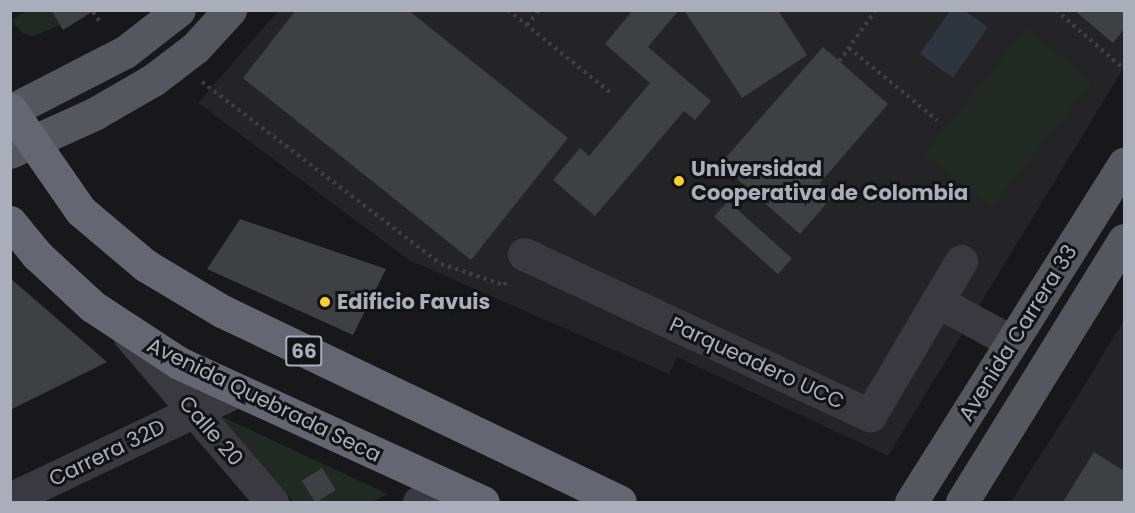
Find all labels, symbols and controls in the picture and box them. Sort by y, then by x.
place label: Universidad Cooperativa de Colombia [691,156,968,206]
marker: Universidad Cooperativa de Colombia [672,174,686,188]
street label: Avenida Carrera 33 [954,240,1082,426]
place label: Edificio Favuis [337,289,490,315]
marker: Edificio Favuis [318,295,332,309]
street label: Parqueadero UCC [666,311,848,415]
street label: Avenida Quebrada Seca [143,332,385,468]
road number: 66 [284,334,324,368]
street label: Calle 20 [174,391,248,471]
street label: Carrera 32D [45,414,169,492]

